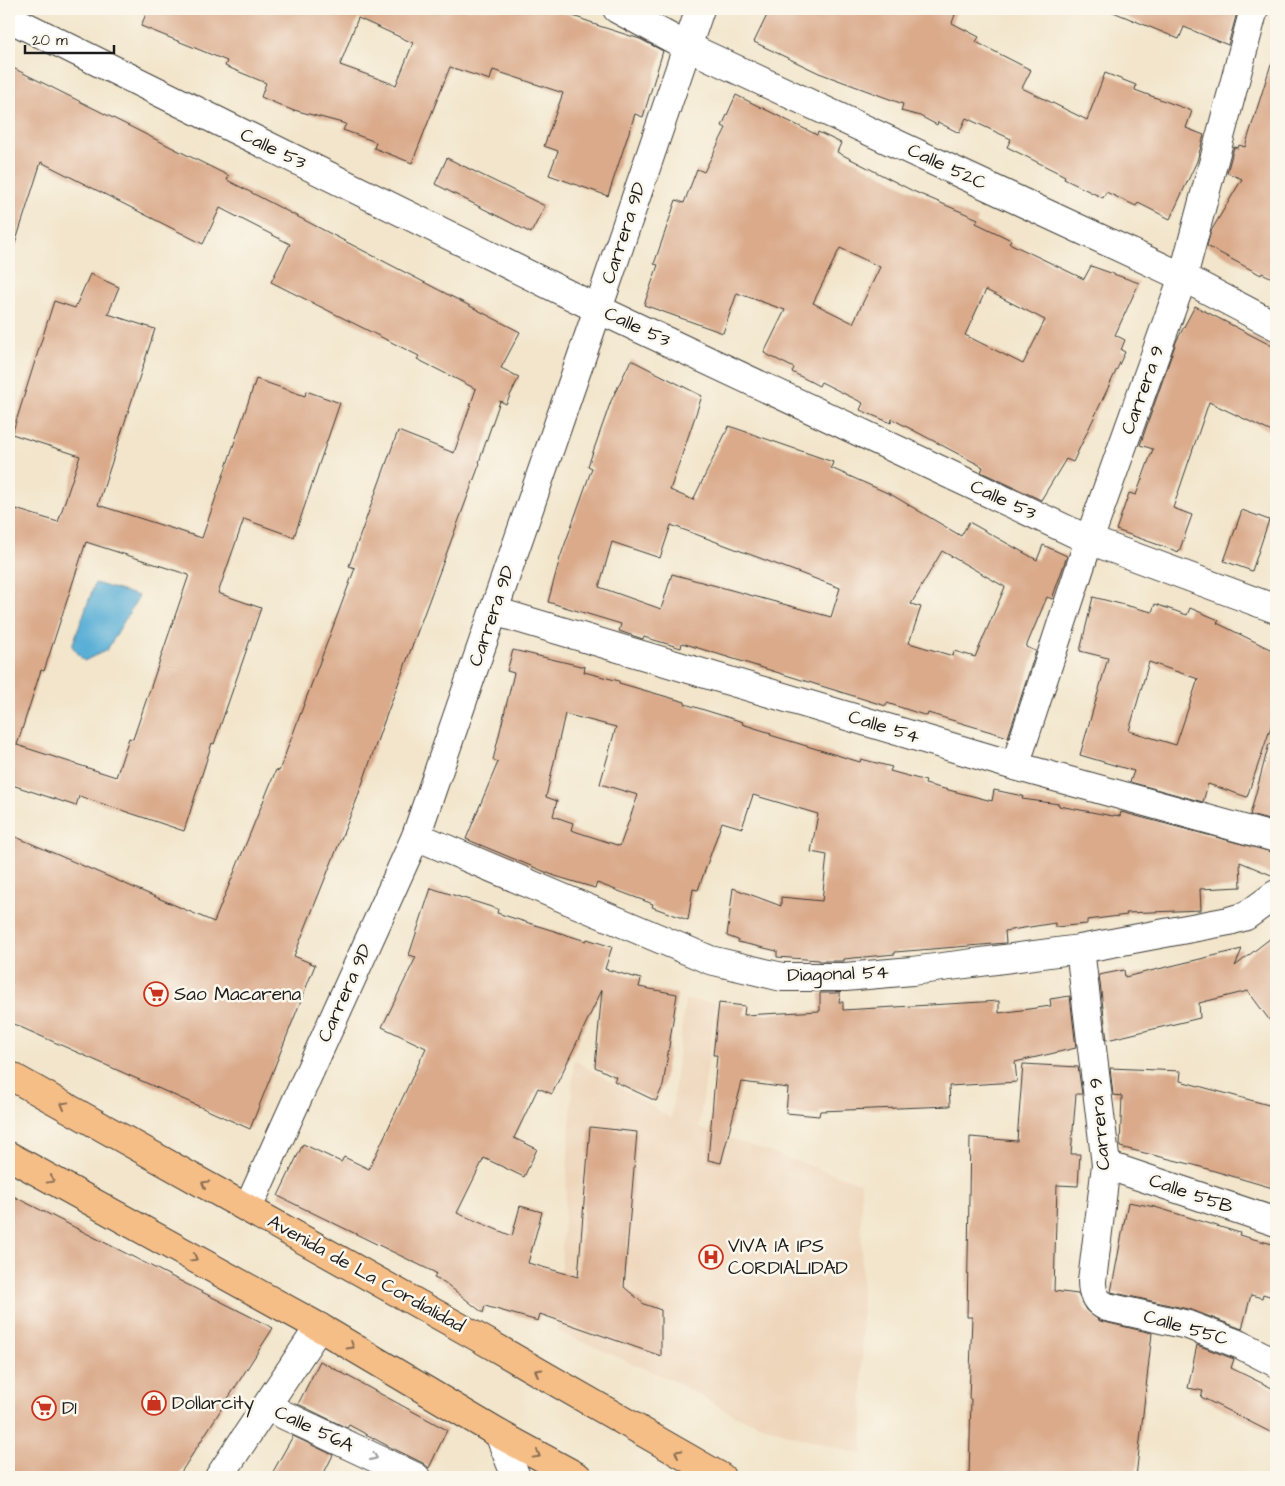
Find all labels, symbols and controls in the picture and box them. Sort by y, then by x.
scale bar [25,22,114,54]
text: 20 m [32,30,68,51]
street label: Calle 53 [236,121,311,177]
street label: Calle 52C [903,137,992,197]
street label: Carrera 9D [595,179,653,287]
street label: Calle 53 [600,300,675,354]
street label: Carrera 9 [1114,342,1172,438]
street label: Calle 53 [966,473,1041,527]
street label: Carrera 9D [462,562,522,670]
street label: Calle 54 [845,703,923,751]
street label: Carrera 9D [311,939,379,1047]
street label: Diagonal 54 [787,959,889,990]
supermarket icon: Sao Macarena [143,981,169,1007]
place label: Sao Macarena [174,981,302,1008]
street label: Carrera 9 [1083,1077,1117,1171]
one-way arrow [60,1101,69,1111]
street label: Calle 55B [1145,1167,1237,1221]
one-way arrow [46,1174,55,1184]
one-way arrow [202,1181,211,1191]
street label: Avenida de La Cordialidad [263,1208,470,1340]
place label: VIVA 1A IPS CORDIALIDAD [728,1233,848,1282]
hospital icon: VIVA 1A IPS CORDIALIDAD [698,1244,724,1270]
one-way arrow [189,1252,198,1262]
street label: Calle 55C [1140,1303,1232,1353]
one-way arrow [346,1339,355,1349]
one-way arrow [534,1368,543,1378]
shop icon: Dollarcity [141,1390,167,1416]
place label: Dollarcity [172,1390,255,1418]
supermarket icon: D1 [31,1395,57,1421]
place label: D1 [62,1395,77,1422]
street label: Calle 56A [270,1399,358,1459]
one-way arrow [531,1448,540,1458]
one-way arrow [675,1449,684,1459]
one-way arrow [369,1451,378,1462]

